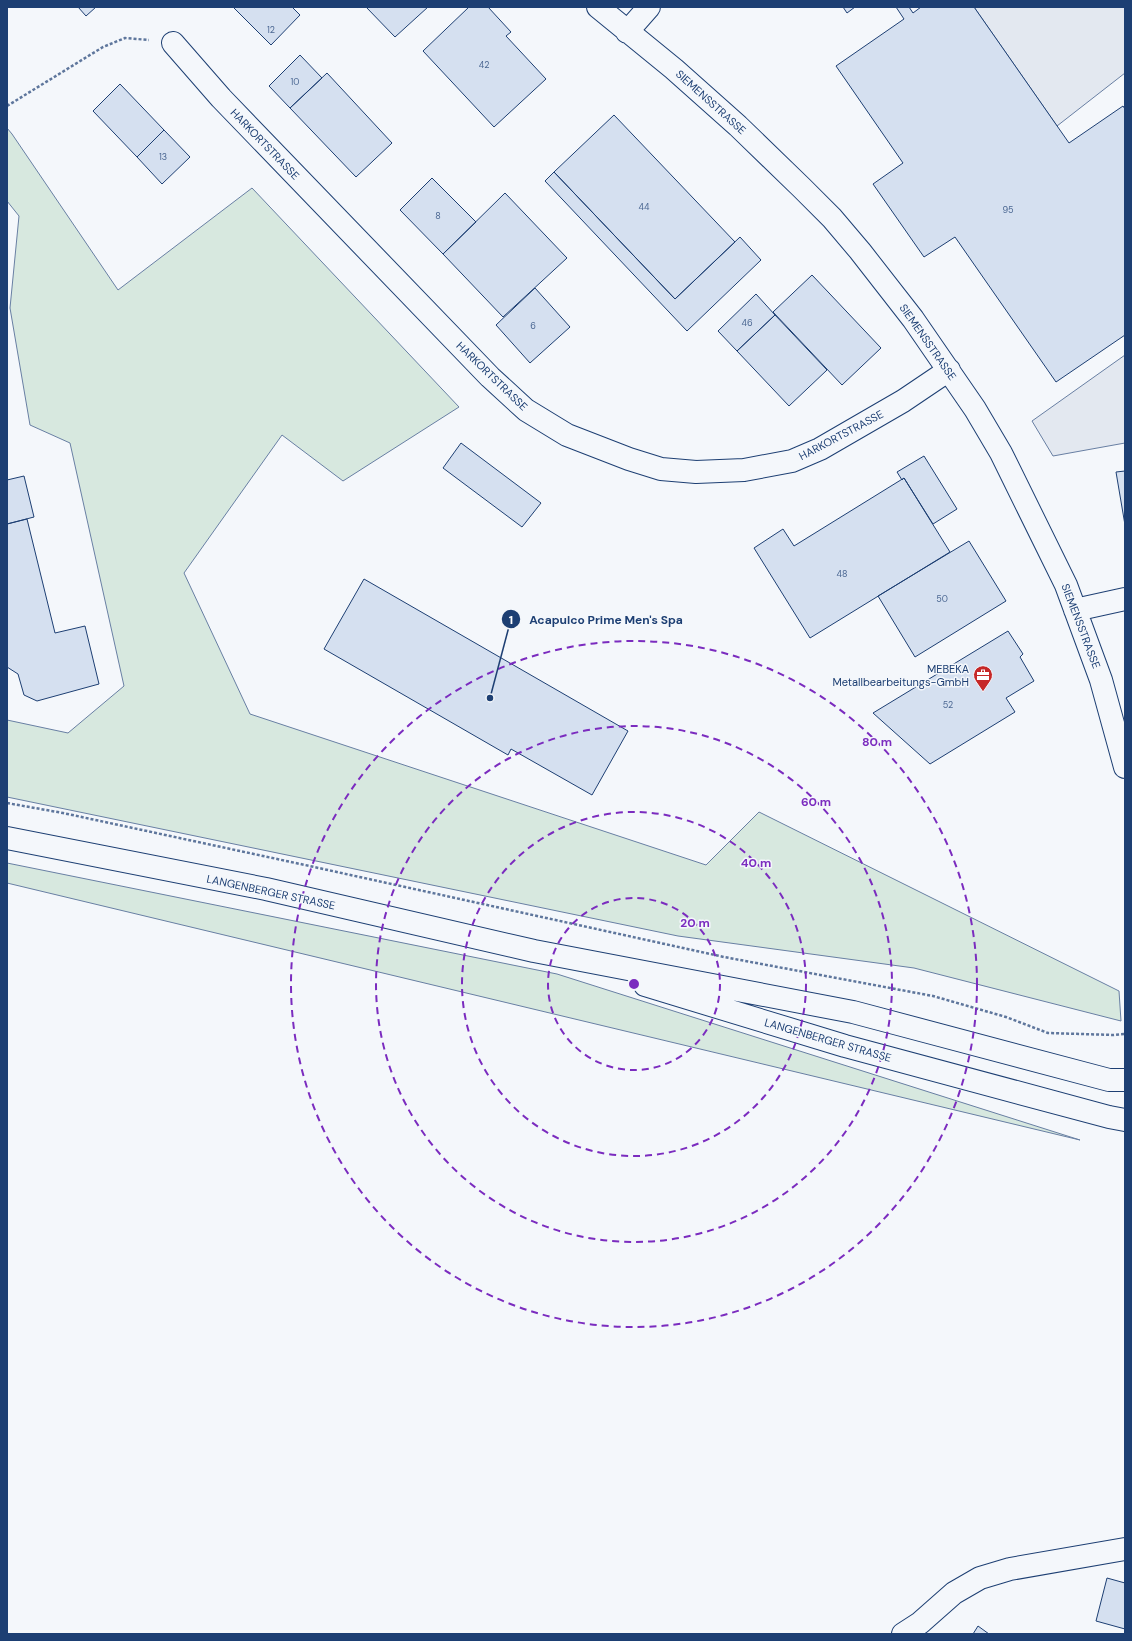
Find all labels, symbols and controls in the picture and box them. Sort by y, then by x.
house number: 12 [267,24,275,36]
house number: 42 [479,59,489,71]
street label: SIEMENSSTRASSE [673,67,749,137]
house number: 10 [291,76,299,88]
street label: HARKORTSTRASSE [227,106,303,182]
house number: 13 [159,151,167,163]
house number: 44 [639,201,650,213]
house number: 95 [1002,204,1014,216]
house number: 8 [435,210,441,222]
street label: SIEMENSSTRASSE [897,301,959,383]
house number: 46 [741,317,753,329]
house number: 6 [530,320,536,332]
street label: HARKORTSTRASSE [454,338,530,414]
street label: HARKORTSTRASSE [796,407,886,463]
house number: 48 [837,568,847,580]
street label: SIEMENSSTRASSE [1058,582,1104,670]
house number: 50 [936,593,948,605]
callout: Acapulco Prime Men's Spa [501,607,691,631]
text: 1 [509,612,513,628]
text: Acapulco Prime Men's Spa [529,612,683,628]
place label: MEBEKA Metallbearbeitungs-GmbH [832,662,969,689]
office icon: MEBEKA Metallbearbeitungs-GmbH [972,664,994,692]
house number: 52 [943,699,953,711]
text: 80 m [862,734,892,750]
text: 60 m [801,794,831,810]
text: 40 m [741,855,771,871]
street label: LANGENBERGER STRASSE [205,871,337,913]
text: 20 m [680,915,710,931]
centre of rings [627,977,641,991]
street label: LANGENBERGER STRASSE [763,1015,893,1065]

